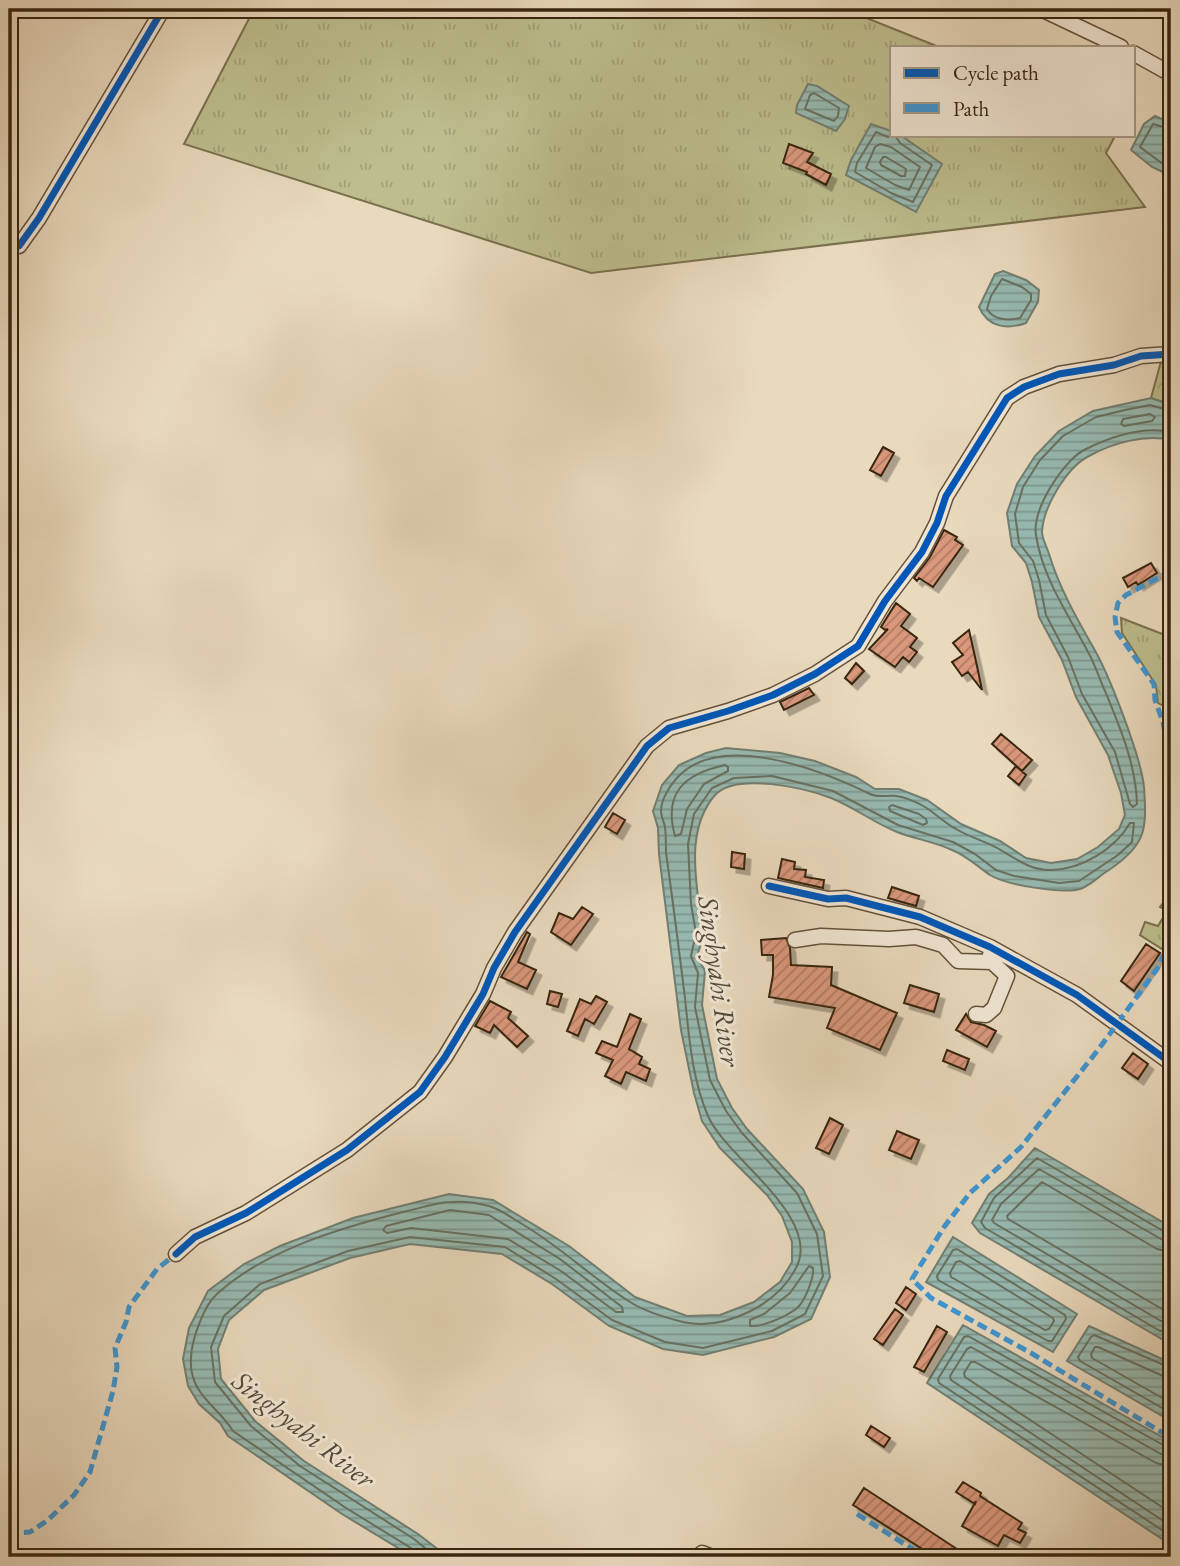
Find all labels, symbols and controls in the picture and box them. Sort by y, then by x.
legend [890,46,1134,136]
text: Cycle path [953,59,1039,86]
text: Path [953,95,990,122]
water label: Singhyahi River [690,893,750,1070]
water label: Singhyahi River [225,1361,384,1497]

